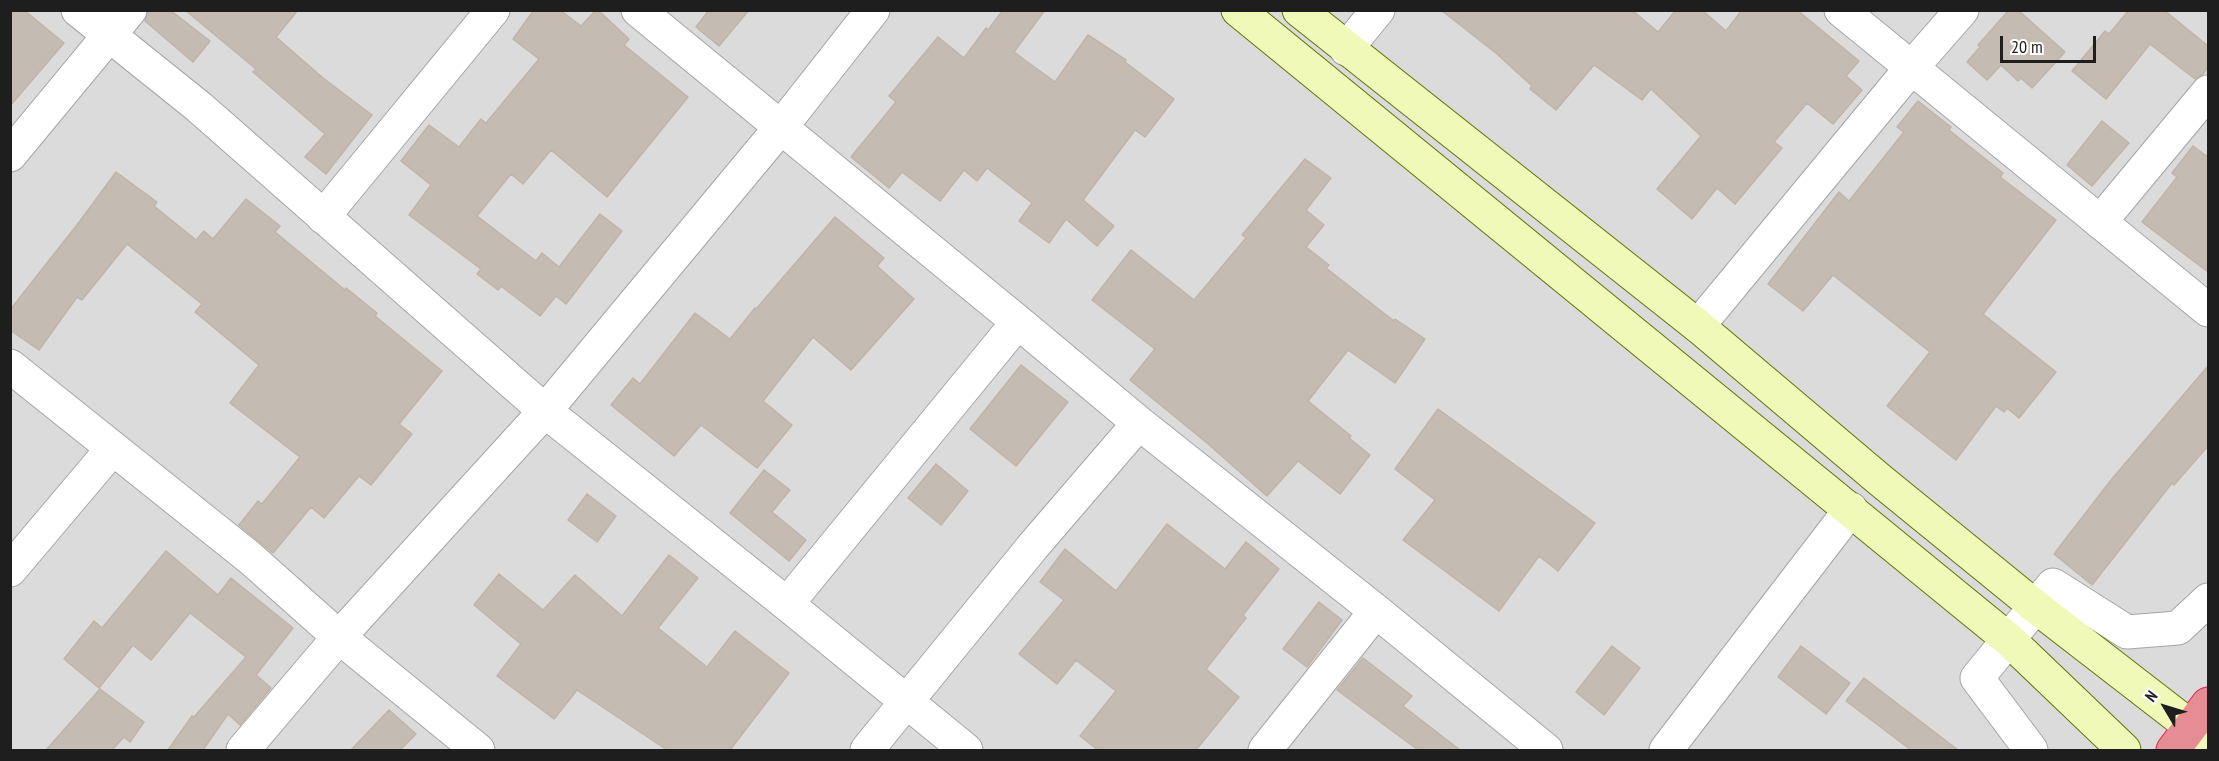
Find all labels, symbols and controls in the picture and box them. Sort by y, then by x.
scale bar [2003,24,2099,62]
text: 20 m [2011,35,2043,58]
north arrow [2135,677,2195,737]
text: N [2140,686,2161,705]

